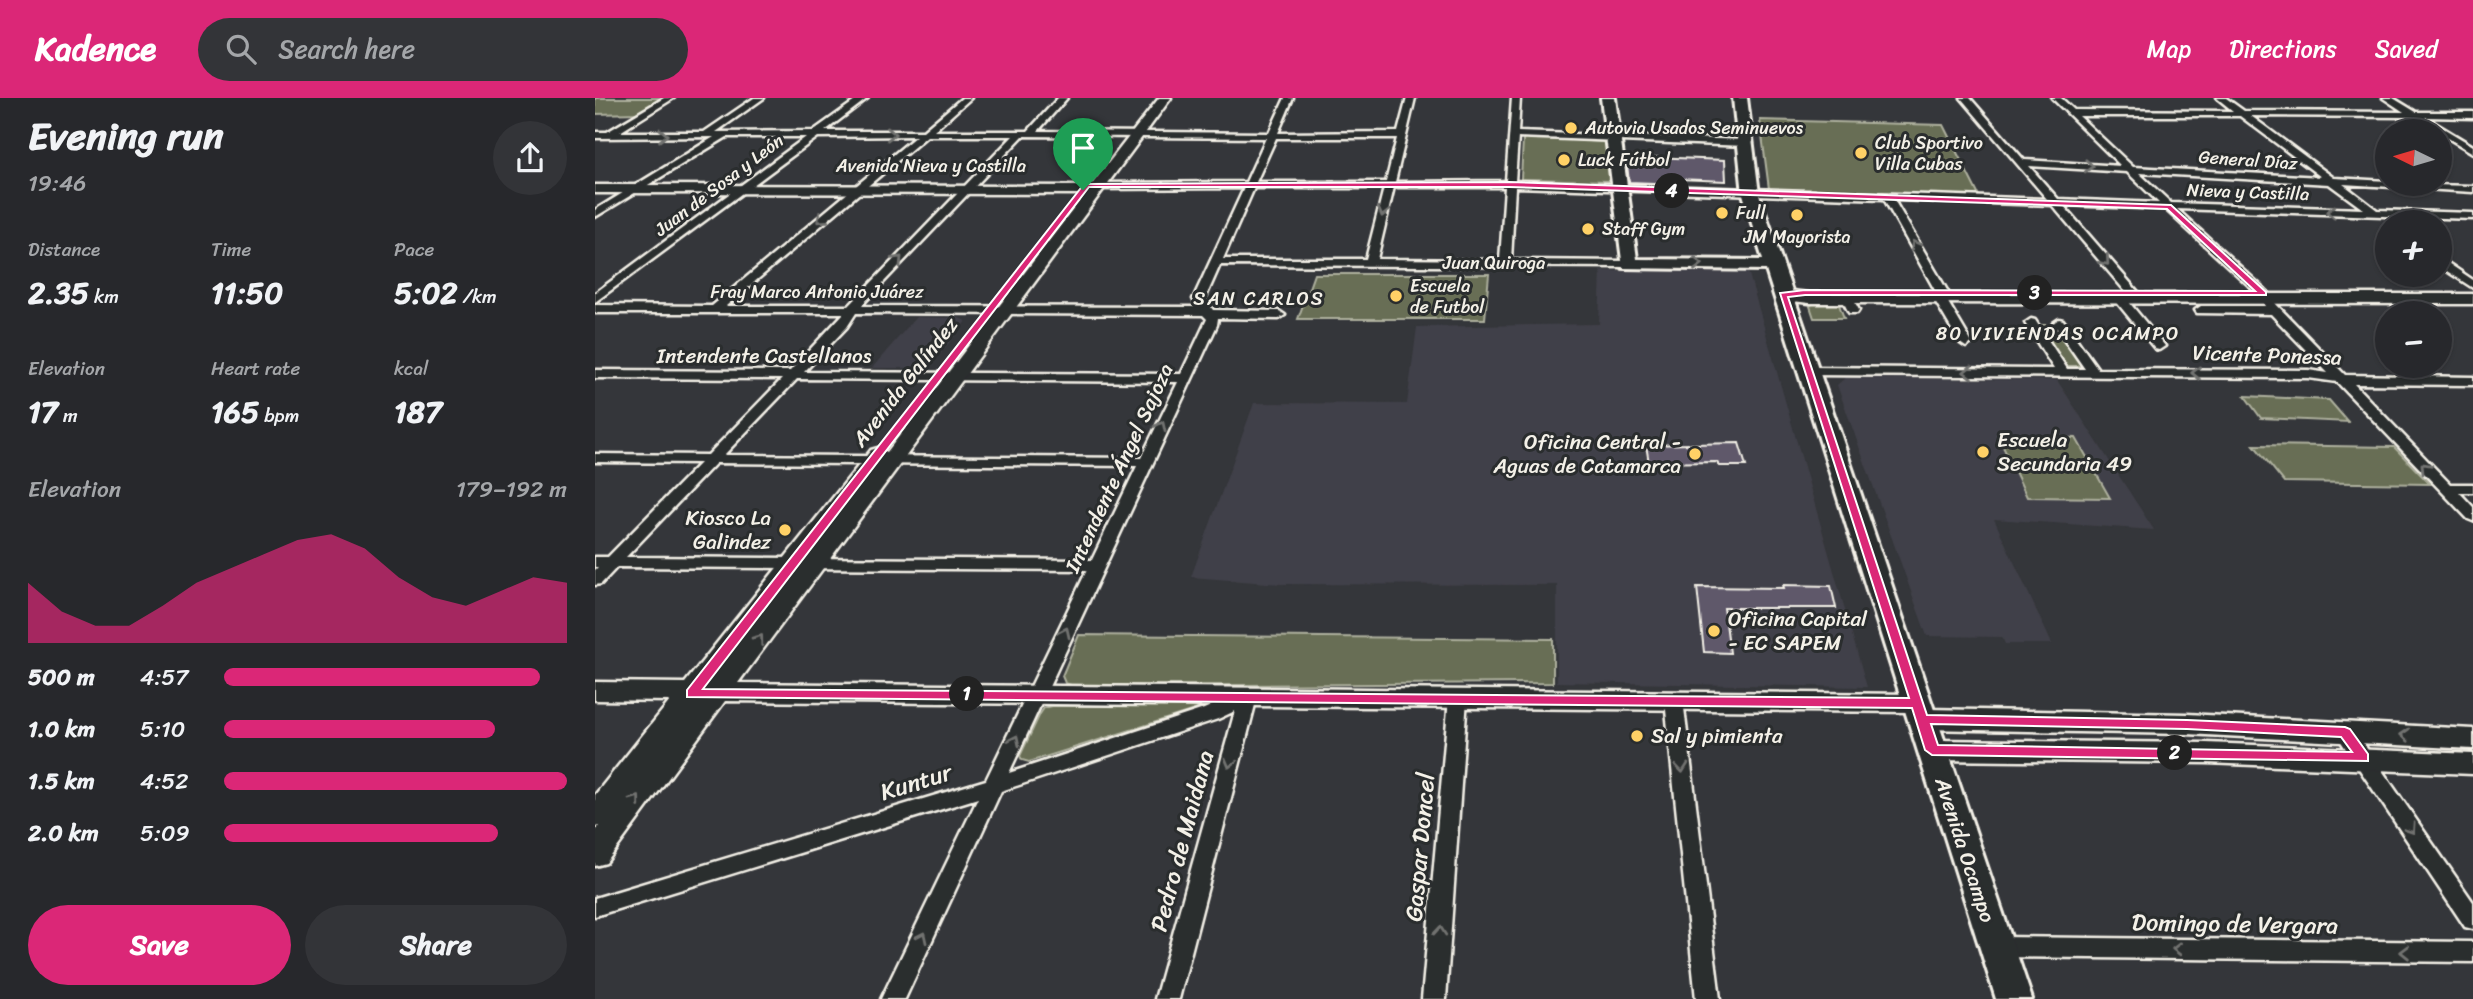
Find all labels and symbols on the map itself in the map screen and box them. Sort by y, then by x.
place label: Autovia Usados Seminuevos [1584,112,1804,144]
pin [1053,118,1113,190]
north arrow [2375,119,2452,196]
marker: Autovia Usados Seminuevos [1563,120,1579,136]
street label: Juan de Sosa y León [646,125,791,245]
one-way arrow [886,126,896,142]
one-way arrow [658,127,669,143]
place label: Club Sportivo Villa Cubas [1875,127,1983,180]
street label: General Díaz [2198,141,2299,179]
place label: Luck Fútbol [1578,144,1671,176]
marker: Club Sportivo Villa Cubas [1853,145,1869,161]
street label: Avenida Nieva y Castilla [835,150,1026,182]
marker: Luck Fútbol [1556,152,1572,168]
one-way arrow [2084,159,2095,174]
pin: 4 [1655,174,1689,208]
street label: Nieva y Castilla [2186,174,2310,210]
place label: Full [1736,197,1767,229]
one-way arrow [2326,204,2337,219]
marker: Full [1714,205,1730,221]
one-way arrow [1377,206,1391,218]
marker: JM Mayorista [1789,207,1805,223]
one-way arrow [816,211,828,224]
place label: Staff Gym [1602,213,1685,245]
marker: Staff Gym [1580,221,1596,237]
place label: JM Mayorista [1742,221,1851,253]
one-way arrow [1910,240,1923,253]
street label: Juan Quiroga [1442,247,1545,279]
one-way arrow [2097,253,2109,266]
one-way arrow [890,255,903,268]
one-way arrow [1693,256,1703,272]
place label: Escuela de Futbol [1410,270,1485,323]
street label: Fray Marco Antonio Juárez [710,276,924,308]
pin: 3 [2017,276,2053,310]
district label: SAN CARLOS [1193,282,1325,315]
marker: Escuela de Futbol [1388,288,1404,304]
street label: Avenida Galíndez [841,308,969,456]
district label: 80 VIVIENDAS OCAMPO [1936,317,2180,350]
street label: Vicente Ponessa [2192,333,2343,377]
street label: Intendente Castellanos [656,337,872,375]
street label: Intendente Ángel Sajoza [1053,356,1185,580]
one-way arrow [1963,364,1973,380]
one-way arrow [2190,365,2201,381]
one-way arrow [1153,421,1167,433]
place label: Escuela Secundaria 49 [1997,421,2132,483]
place label: Oficina Central - Aguas de Catamarca [1492,423,1681,485]
marker: Escuela Secundaria 49 [1975,444,1991,460]
marker: Oficina Central - Aguas de Catamarca [1687,446,1703,462]
one-way arrow [2420,463,2433,476]
place label: Kiosco La Galindez [686,499,772,561]
marker: Kiosco La Galindez [777,522,793,538]
place label: Oficina Capital - EC SAPEM [1728,600,1868,662]
marker: Oficina Capital - EC SAPEM [1706,623,1722,639]
one-way arrow [1057,627,1071,639]
one-way arrow [750,634,763,647]
pin: 1 [949,676,985,712]
place label: Sal y pimienta [1651,717,1783,755]
marker: Sal y pimienta [1629,728,1645,744]
one-way arrow [2399,728,2410,743]
one-way arrow [1007,735,1021,747]
pin: 2 [2157,736,2193,770]
street label: Pedro de Maidana [1138,746,1226,936]
street label: Kuntur [875,751,958,813]
one-way arrow [1224,756,1238,768]
one-way arrow [1674,762,1689,774]
street label: Gaspar Doncel [1393,770,1448,923]
street label: Avenida Ocampo [1923,771,2007,928]
one-way arrow [628,795,641,807]
one-way arrow [2403,821,2415,834]
street label: Domingo de Vergara [2131,901,2339,947]
one-way arrow [1432,925,1447,936]
one-way arrow [914,932,928,944]
one-way arrow [2172,941,2182,957]
one-way arrow [2399,944,2410,960]

